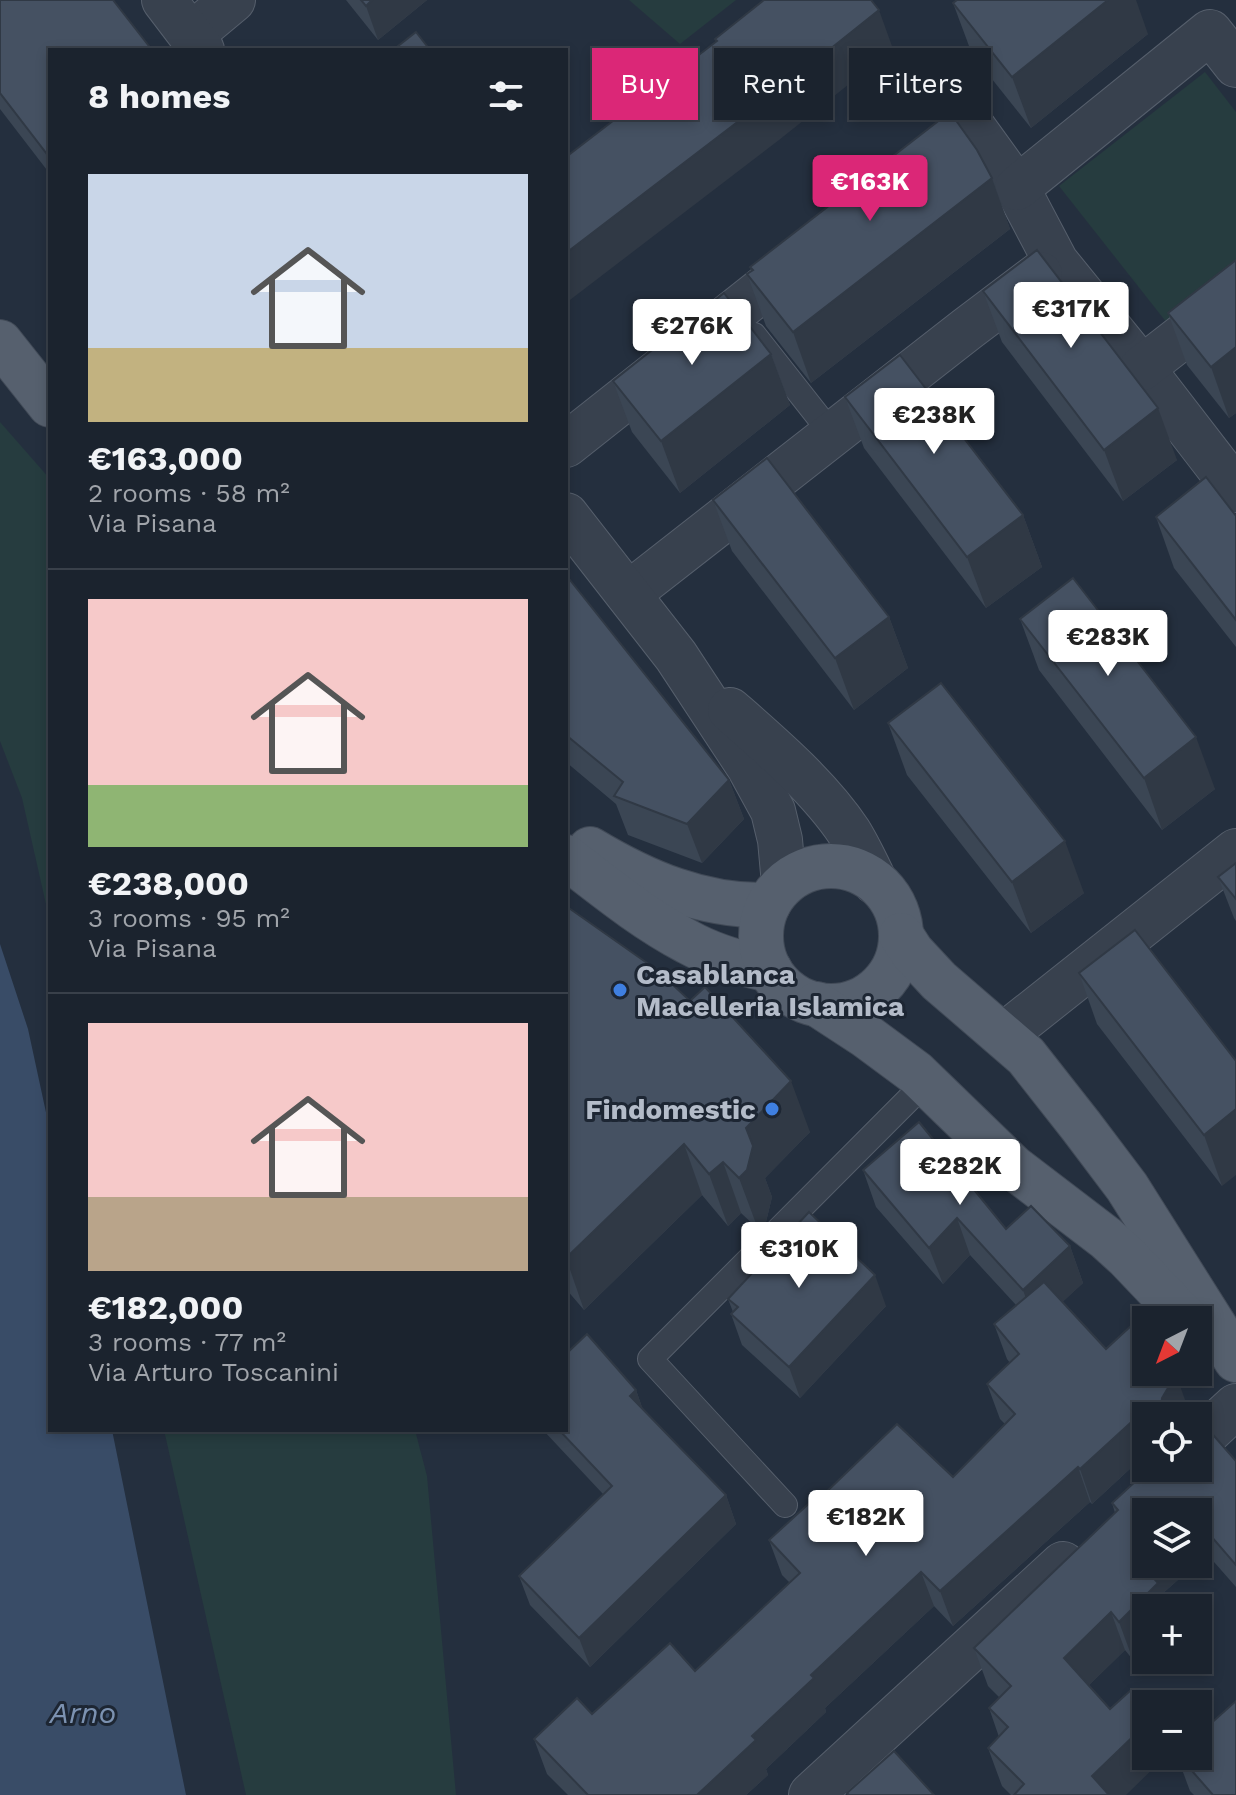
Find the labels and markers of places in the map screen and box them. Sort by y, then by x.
pin: €163K [814,155,926,223]
pin: €317K [1015,282,1127,350]
pin: €276K [636,299,748,367]
pin: €238K [878,388,990,456]
pin: €283K [1052,610,1164,678]
place label: Casablanca Macelleria Islamica [636,958,905,1023]
marker: Casablanca Macelleria Islamica [611,981,629,999]
place label: Findomestic [585,1093,756,1126]
marker: Findomestic [763,1100,781,1118]
pin: €282K [904,1139,1016,1207]
pin: €310K [743,1222,855,1290]
pin: €182K [810,1490,922,1558]

